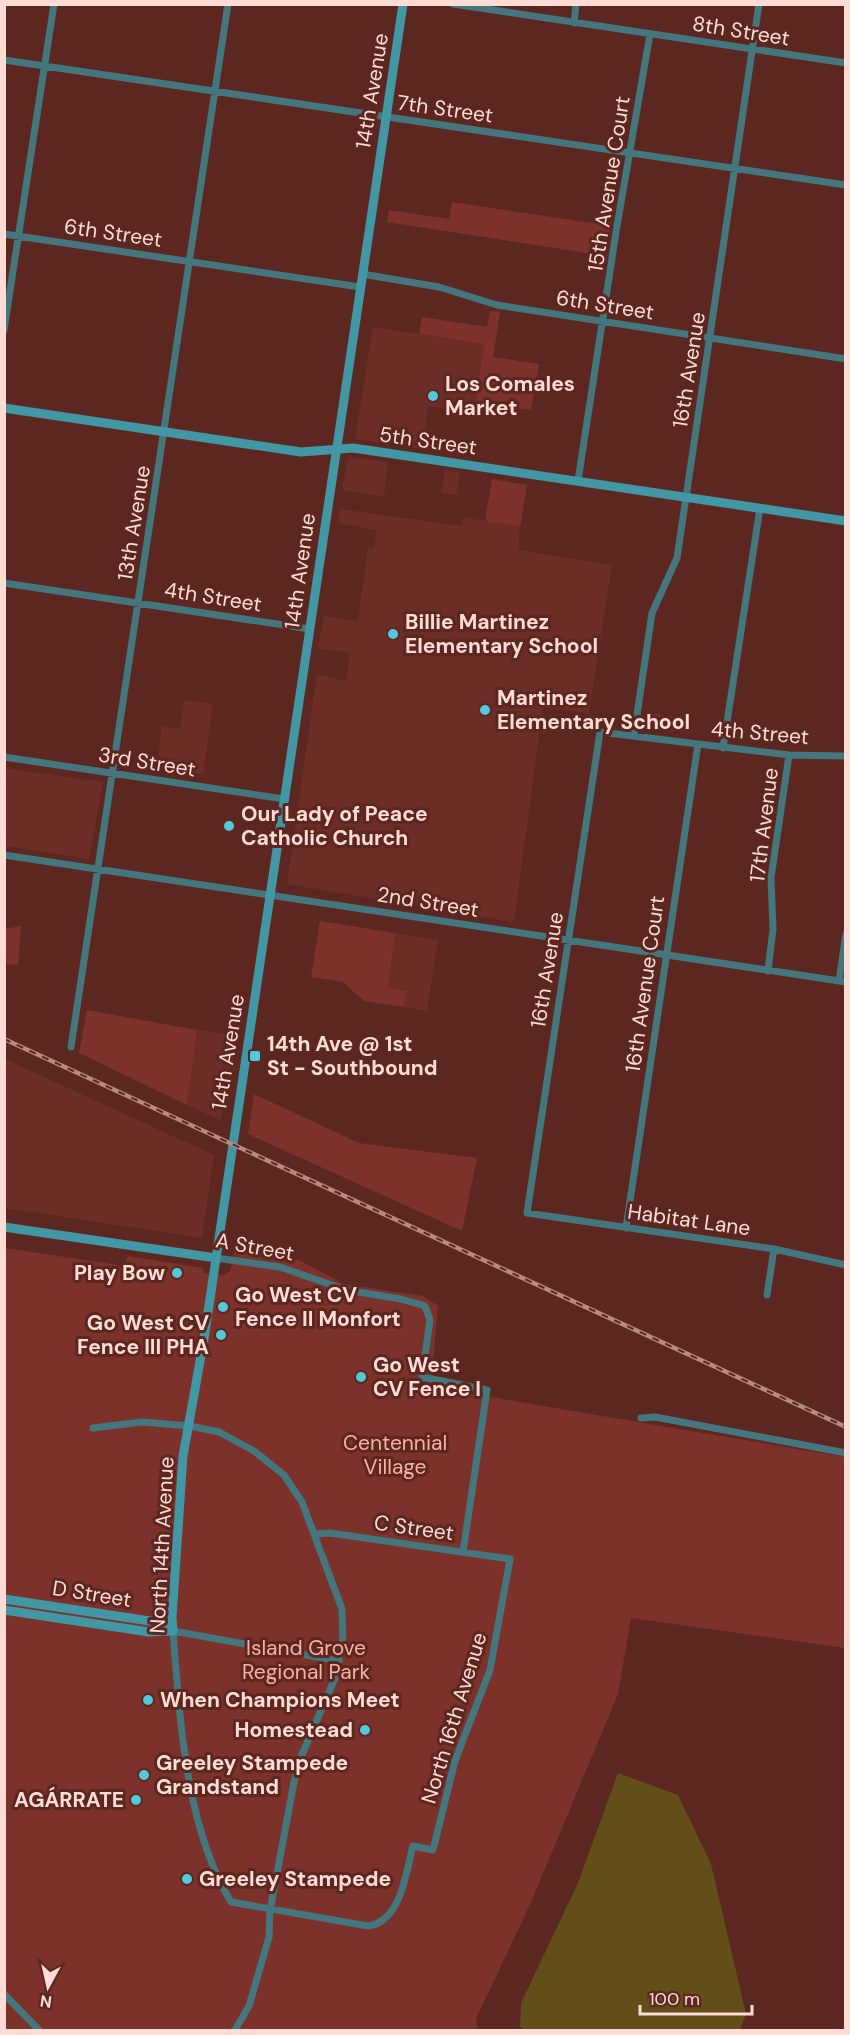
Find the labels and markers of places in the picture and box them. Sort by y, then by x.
place label: Los Comales Market [445,370,575,422]
marker: Los Comales Market [426,389,440,403]
place label: Billie Martinez Elementary School [405,608,598,660]
marker: Billie Martinez Elementary School [386,627,400,641]
place label: Martinez Elementary School [497,684,690,736]
marker: Martinez Elementary School [478,703,492,717]
place label: Our Lady of Peace Catholic Church [241,800,428,852]
marker: Our Lady of Peace Catholic Church [222,819,236,833]
place label: 14th Ave @ 1st St - Southbound [267,1030,437,1082]
marker: 14th Ave @ 1st St - Southbound [248,1049,262,1063]
place label: Play Bow [74,1259,165,1287]
marker: Play Bow [170,1266,184,1280]
place label: Go West CV Fence II Monfort [235,1281,401,1333]
marker: Go West CV Fence II Monfort [216,1300,230,1314]
place label: Go West CV Fence III PHA [77,1309,209,1361]
marker: Go West CV Fence III PHA [214,1328,228,1342]
place label: Go West CV Fence I [373,1351,481,1403]
marker: Go West CV Fence I [354,1370,368,1384]
place label: When Champions Meet [160,1686,400,1714]
marker: When Champions Meet [141,1693,155,1707]
place label: Homestead [234,1716,353,1744]
marker: Homestead [358,1723,372,1737]
place label: Greeley Stampede Grandstand [156,1749,348,1801]
marker: Greeley Stampede Grandstand [137,1768,151,1782]
place label: AGÁRRATE [14,1786,124,1814]
marker: AGÁRRATE [129,1793,143,1807]
place label: Greeley Stampede [199,1865,391,1893]
marker: Greeley Stampede [180,1872,194,1886]

